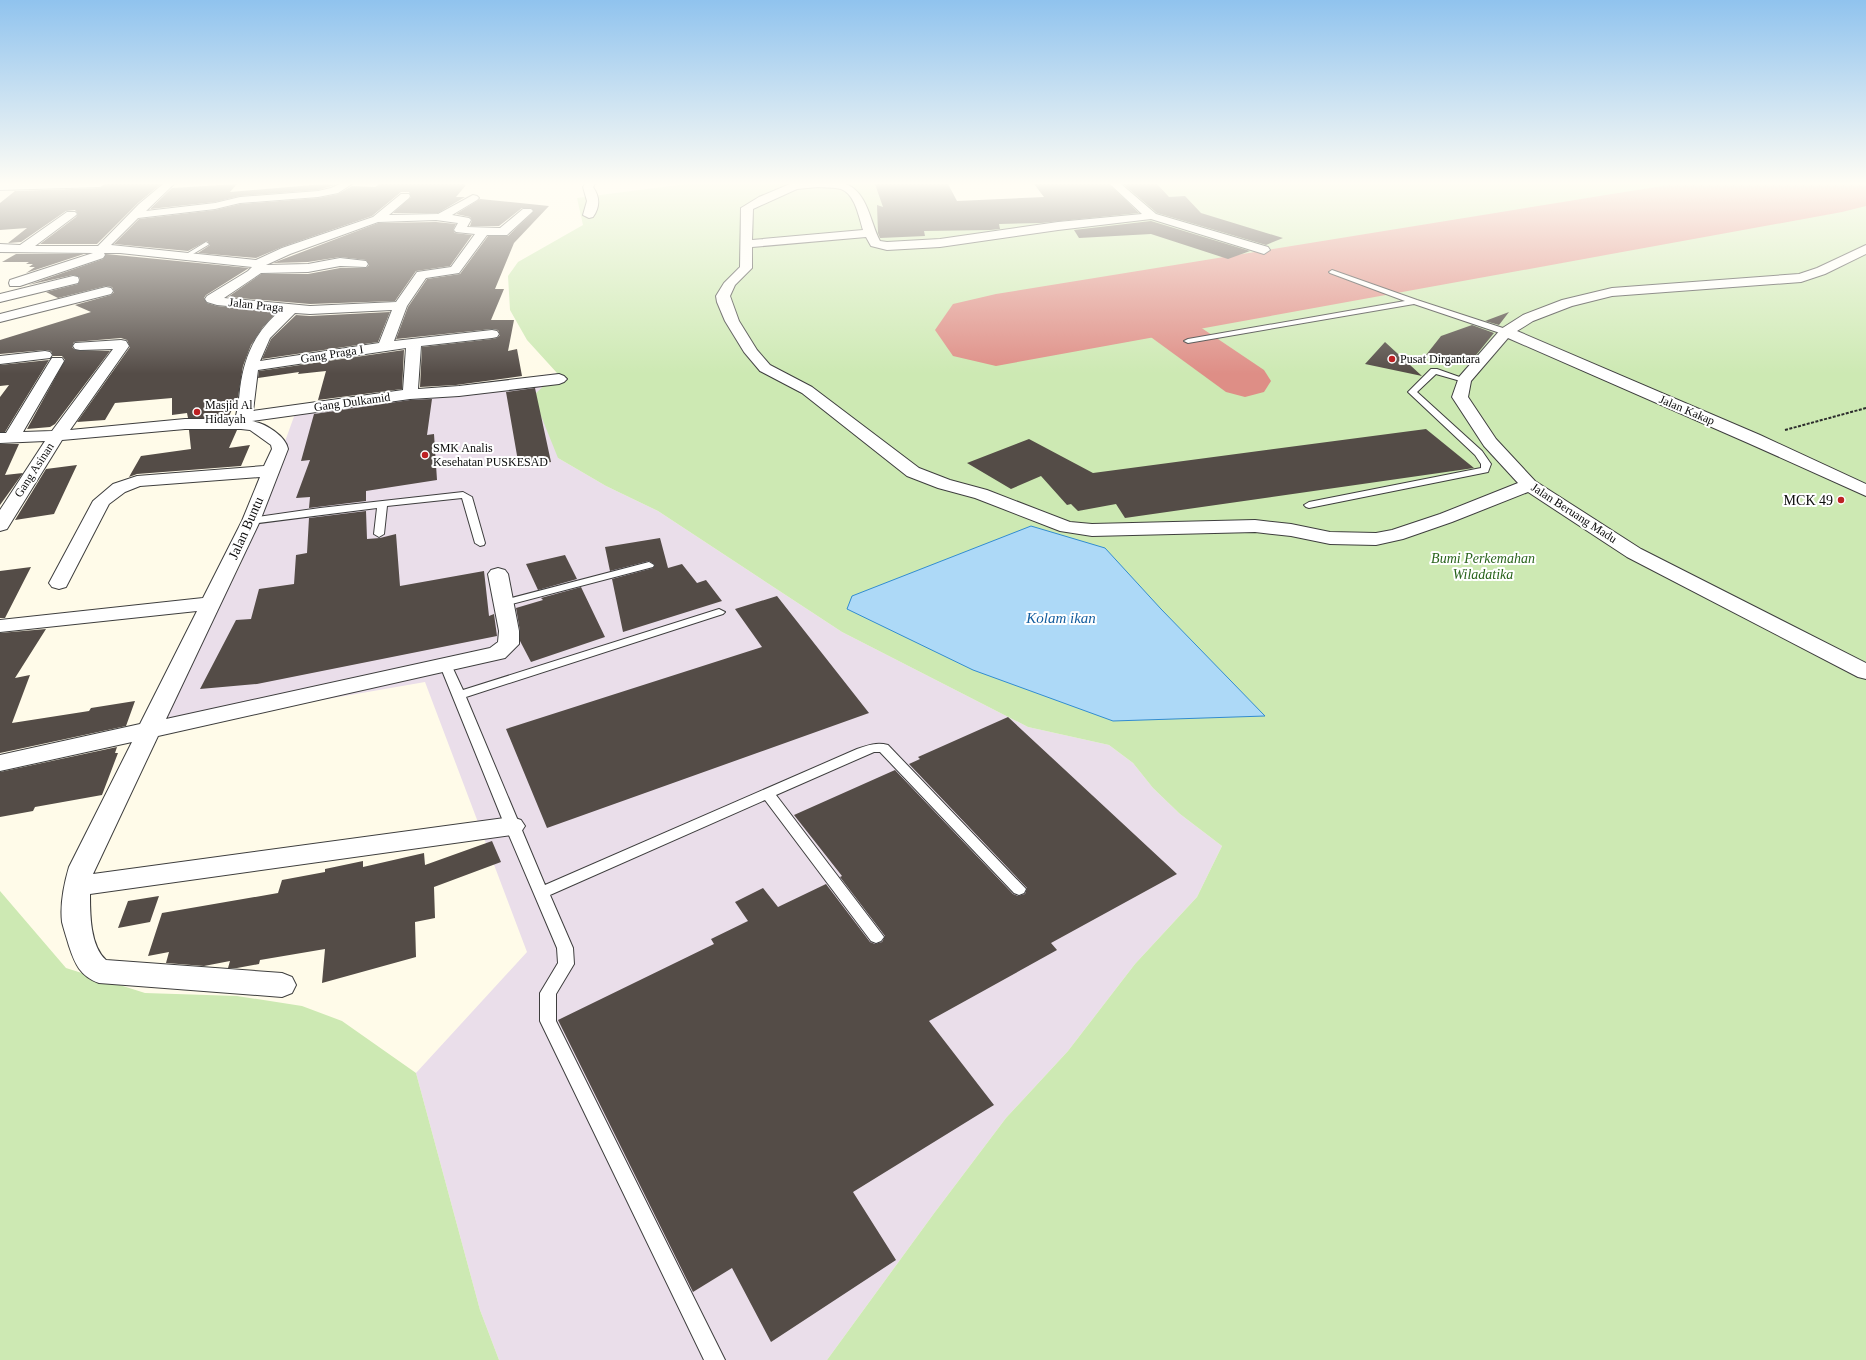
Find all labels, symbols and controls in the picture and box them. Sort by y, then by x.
street label: Jalan Praga [228,295,285,315]
street label: Gang Praga I [300,342,364,366]
place label: Pusat Dirgantara [1400,352,1481,366]
marker: Pusat Dirgantara [1387,354,1397,364]
street label: Gang Dulkamid [313,390,391,414]
street label: Jalan Kakap [1657,392,1717,428]
place label: Masjid Al Hidayah [205,398,253,426]
marker: Masjid Al Hidayah [192,407,202,417]
street label: Gang Asinan [11,440,57,500]
place label: SMK Analis Kesehatan PUSKESAD [433,441,548,469]
marker: SMK Analis Kesehatan PUSKESAD [420,450,430,460]
street label: Jalan Beruang Madu [1529,480,1619,546]
place label: MCK 49 [1784,493,1833,508]
street label: Jalan Buntu [226,495,266,561]
marker: MCK 49 [1836,495,1846,505]
park label: Bumi Perkemahan Wiladatika [1431,551,1535,582]
water label: Kolam ikan [1025,610,1096,626]

